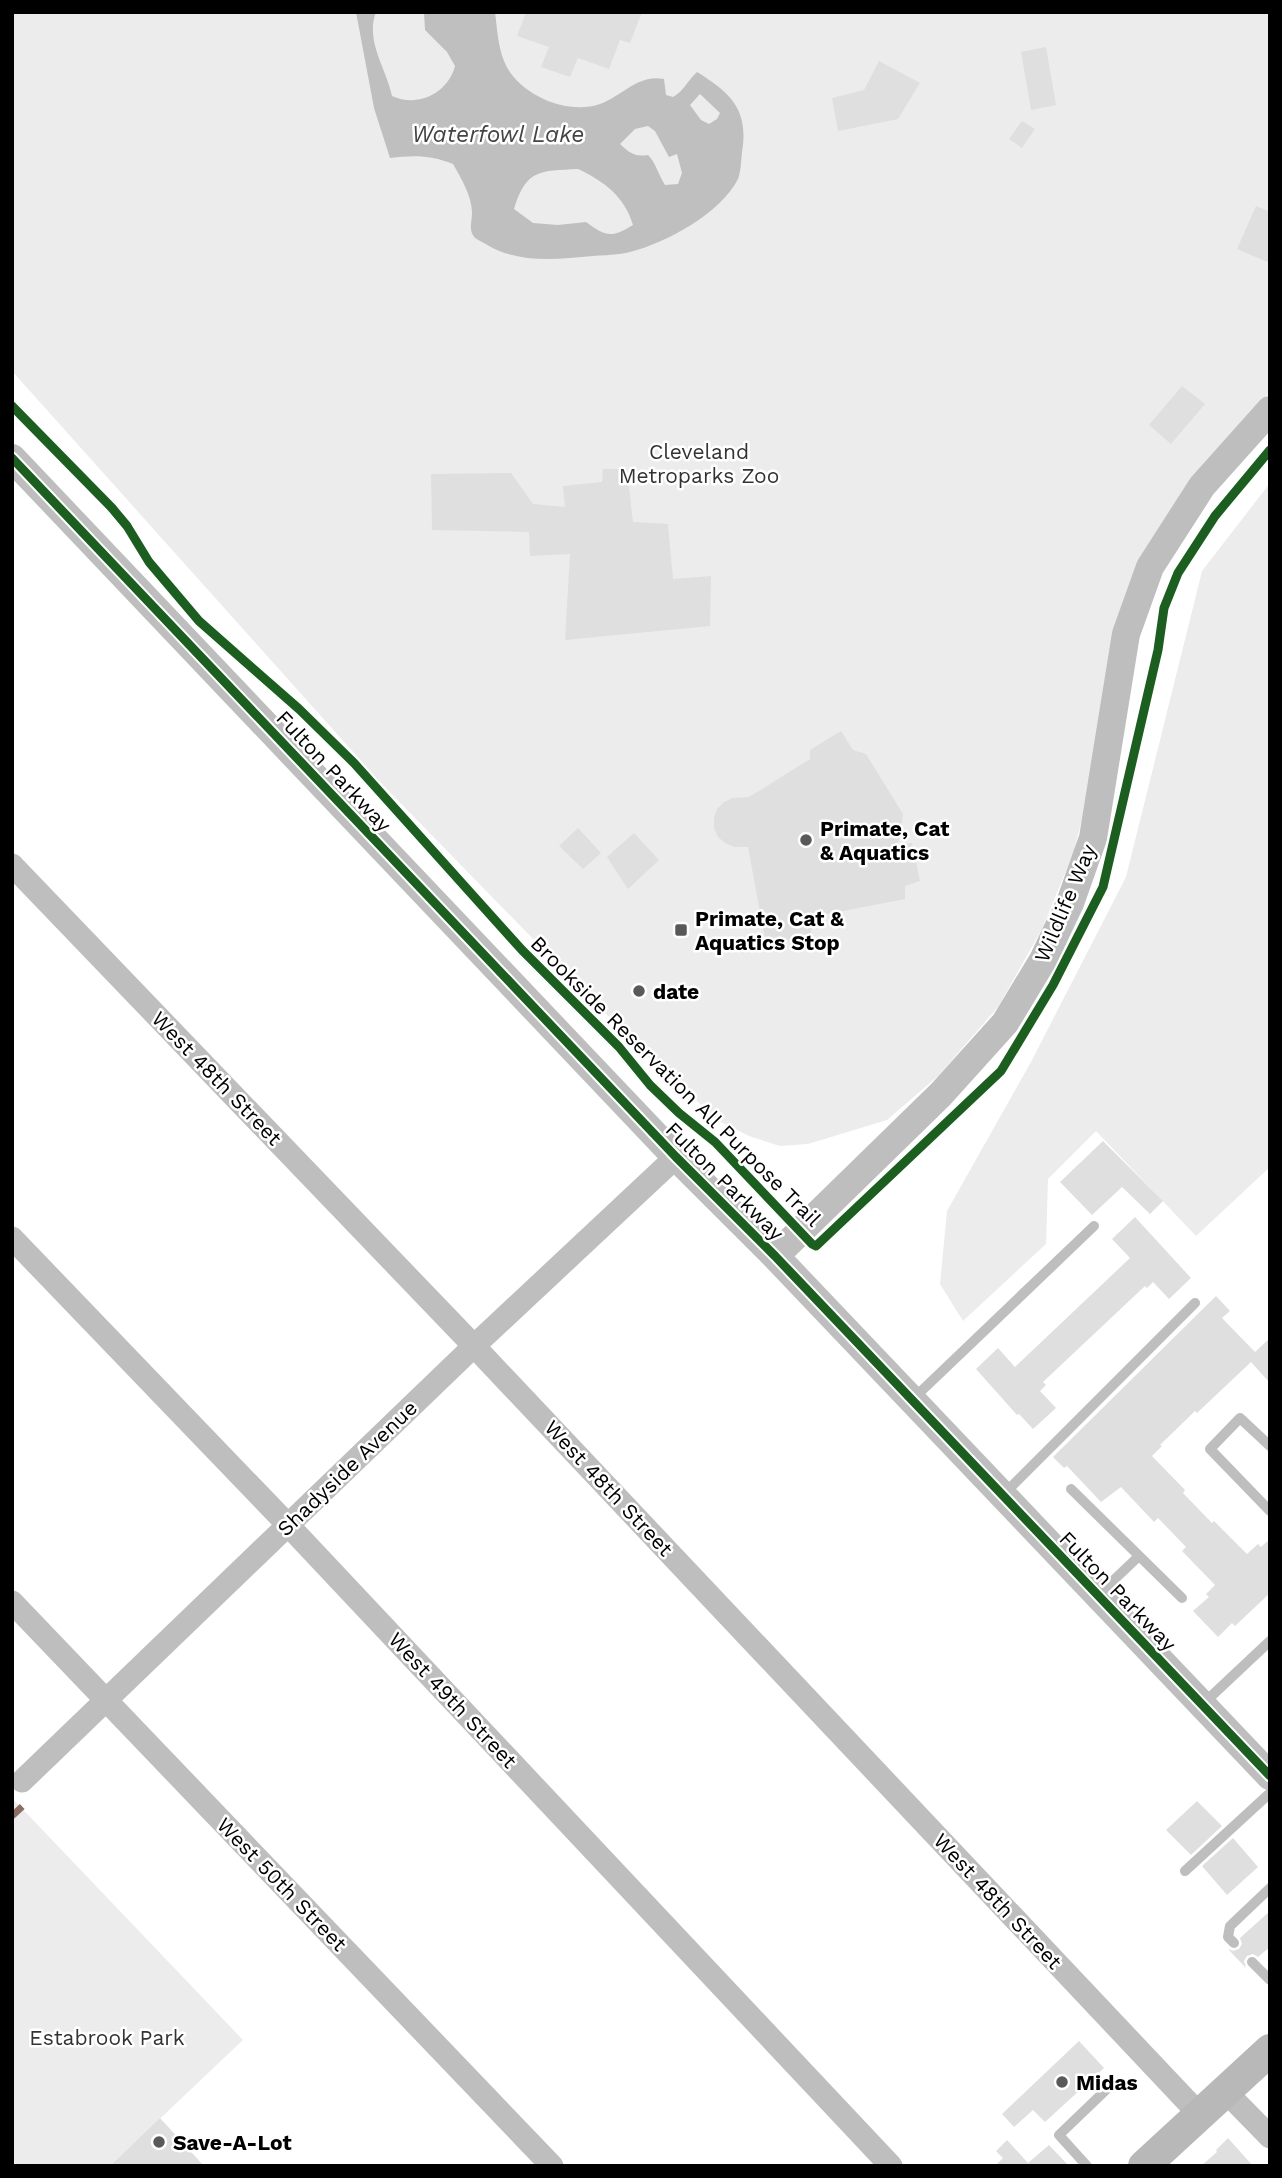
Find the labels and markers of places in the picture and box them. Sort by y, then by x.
place label: Primate, Cat & Aquatics [820,816,949,865]
marker: Primate, Cat & Aquatics [798,832,814,848]
place label: Primate, Cat & Aquatics Stop [695,906,844,955]
marker: Primate, Cat & Aquatics Stop [673,922,689,938]
place label: date [653,979,699,1004]
marker: date [631,983,647,999]
place label: Midas [1076,2070,1138,2095]
marker: Midas [1054,2074,1070,2090]
place label: Save-A-Lot [173,2130,292,2155]
marker: Save-A-Lot [151,2134,167,2150]

